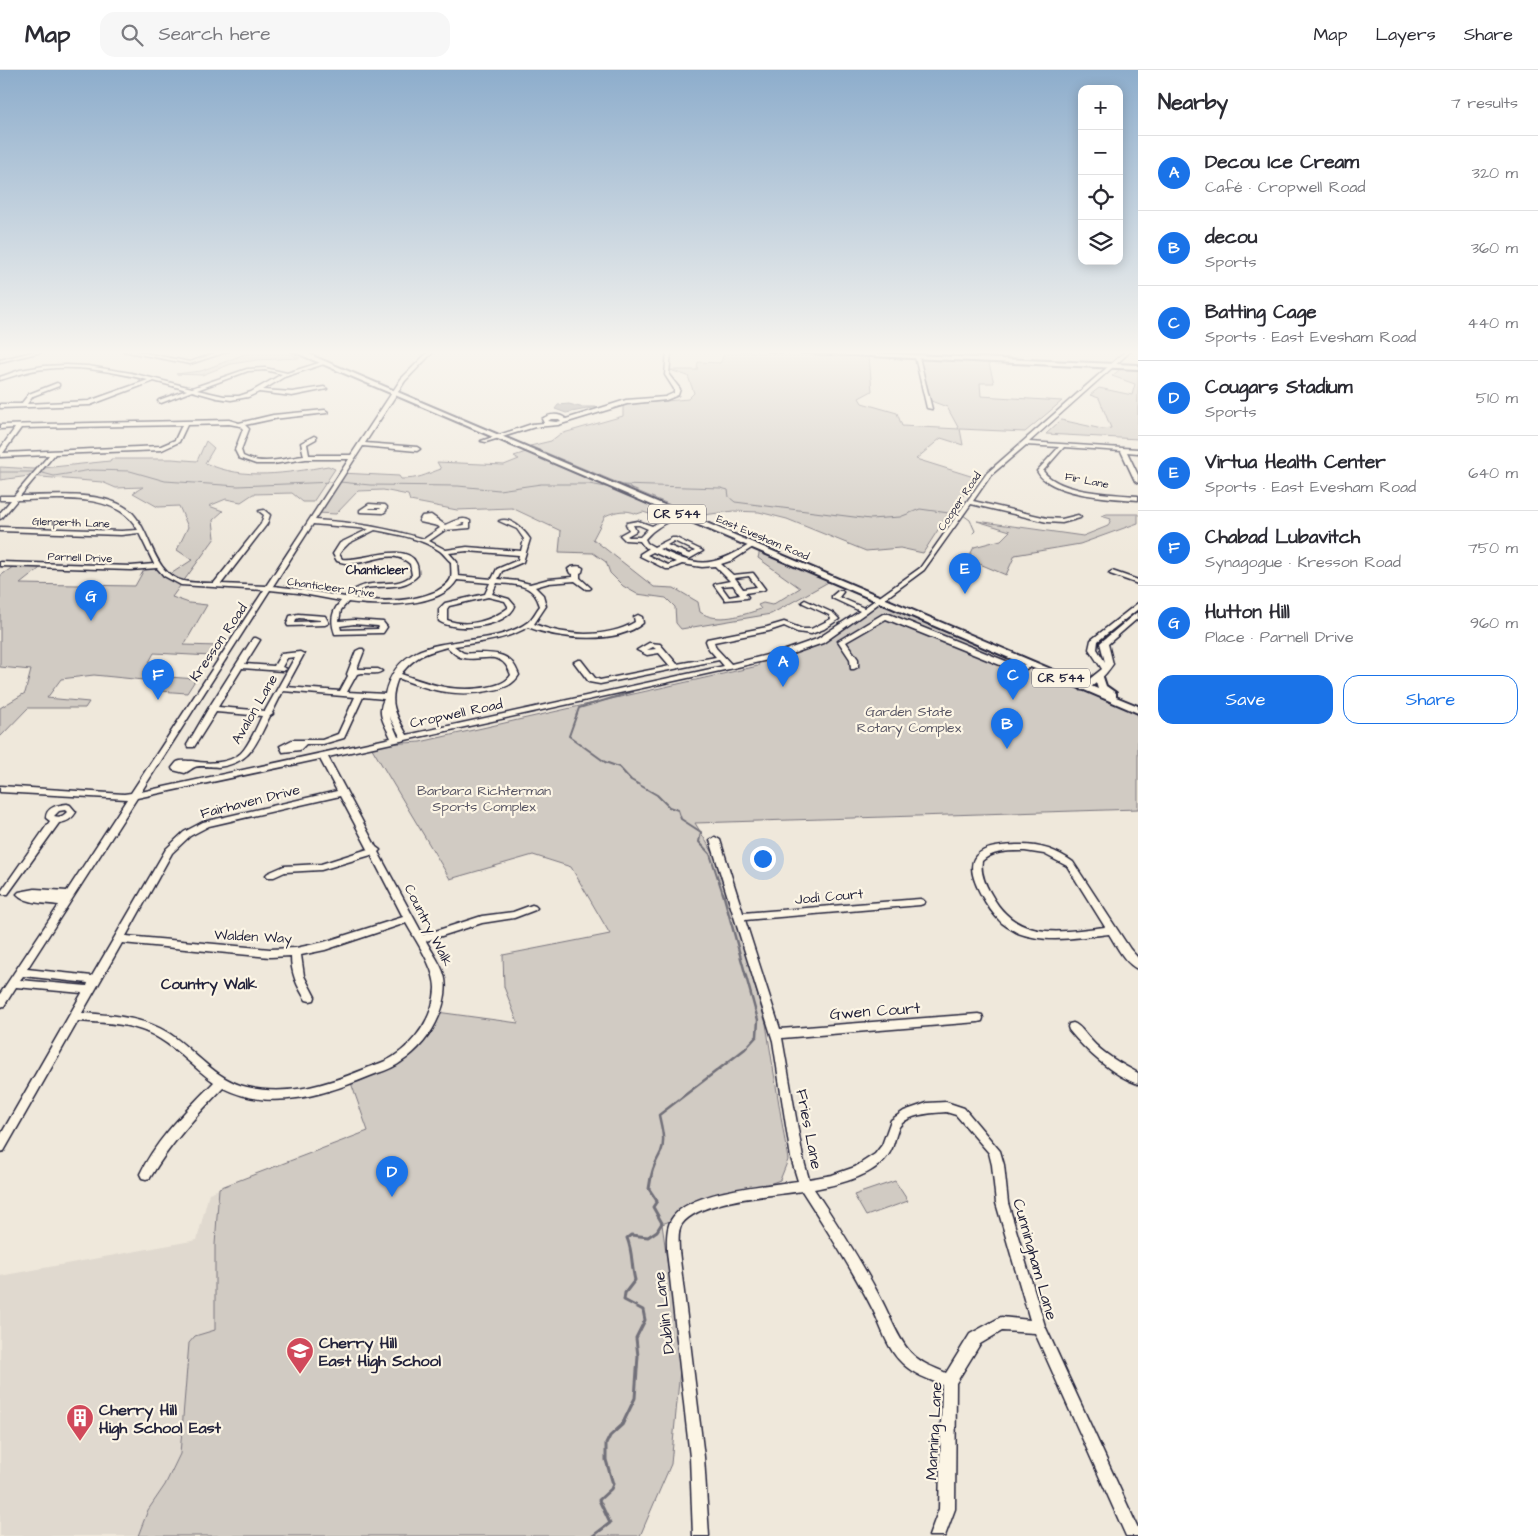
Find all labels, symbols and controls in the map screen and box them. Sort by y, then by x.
search box [100,12,450,57]
text: Map [25,18,70,52]
icon: search [118,21,146,49]
text: Search here [158,21,271,48]
text: Map [1313,22,1347,47]
text: Layers [1375,22,1436,47]
text: Share [1464,22,1513,47]
map controls [1078,85,1123,265]
button: + [1078,85,1123,130]
text: Nearby [1158,88,1228,117]
text: 7 results [1451,92,1518,114]
button: − [1078,130,1123,175]
text: Decou Ice Cream [1205,149,1359,176]
text: A [1169,162,1179,184]
text: 320 m [1472,162,1518,184]
button: locate [1078,175,1123,220]
text: Café · Cropwell Road [1205,176,1366,198]
button: layers [1078,220,1123,265]
text: decou [1205,224,1257,251]
text: B [1168,237,1180,259]
text: 360 m [1471,237,1518,259]
text: Sports [1205,251,1257,273]
text: Batting Cage [1205,299,1317,326]
text: C [1168,312,1180,334]
text: 440 m [1467,312,1518,334]
text: Sports · East Evesham Road [1205,326,1416,348]
text: Cougars Stadium [1205,374,1353,401]
text: D [1169,387,1179,409]
text: 510 m [1476,387,1518,409]
text: Sports [1205,401,1257,423]
text: Virtua Health Center [1205,449,1386,476]
text: E [1169,462,1179,484]
text: 640 m [1468,462,1518,484]
street label: Cooper Road [934,469,985,534]
street label: Fir Lane [1064,469,1110,492]
text: Sports · East Evesham Road [1205,476,1416,498]
road number: CR 544 [648,504,706,524]
street label: East Evesham Road [714,511,812,564]
street label: Glenperth Lane [32,514,110,531]
text: Chabad Lubavitch [1205,524,1360,551]
text: F [1168,537,1180,559]
text: 750 m [1468,537,1518,559]
street label: Parnell Drive [47,549,113,566]
text: Synagogue · Kresson Road [1205,551,1401,573]
pin: E [949,553,981,594]
district label: Chanticleer [346,562,409,579]
street label: Chanticleer Drive [286,574,376,601]
pin: G [75,580,107,621]
street label: Kresson Road [185,599,252,686]
text: Hutton Hill [1205,599,1290,626]
text: G [1168,612,1180,634]
text: 960 m [1470,612,1518,634]
text: Place · Parnell Drive [1205,626,1354,648]
pin: A [767,646,799,687]
pin: F [142,659,174,700]
pin: C [997,659,1029,700]
road number: CR 544 [1032,668,1090,688]
street label: Avalon Lane [227,671,283,748]
button: Save [1158,675,1333,724]
button: Share [1343,675,1518,724]
street label: Cropwell Road [408,694,504,734]
park label: Garden State Rotary Complex [857,702,962,738]
pin: B [991,708,1023,749]
street label: Fairhaven Drive [198,780,303,824]
park label: Barbara Richterman Sports Complex [417,781,551,817]
your location [750,846,776,872]
street label: Country Walk [399,881,458,970]
street label: Jodi Court [794,884,864,910]
street label: Walden Way [214,925,293,949]
district label: Country Walk [161,974,258,996]
street label: Gwen Court [829,997,922,1025]
street label: Fries Lane [790,1087,828,1172]
pin: D [376,1156,408,1197]
street label: Cunningham Lane [1006,1196,1063,1323]
street label: Dublin Lane [648,1270,680,1355]
place label: Cherry Hill East High School [319,1332,442,1374]
school or university icon: Cherry Hill East High School [285,1336,315,1375]
street label: Manning Lane [920,1381,949,1481]
place label: Cherry Hill High School East [99,1399,222,1441]
building icon: Cherry Hill High School East [65,1403,95,1442]

